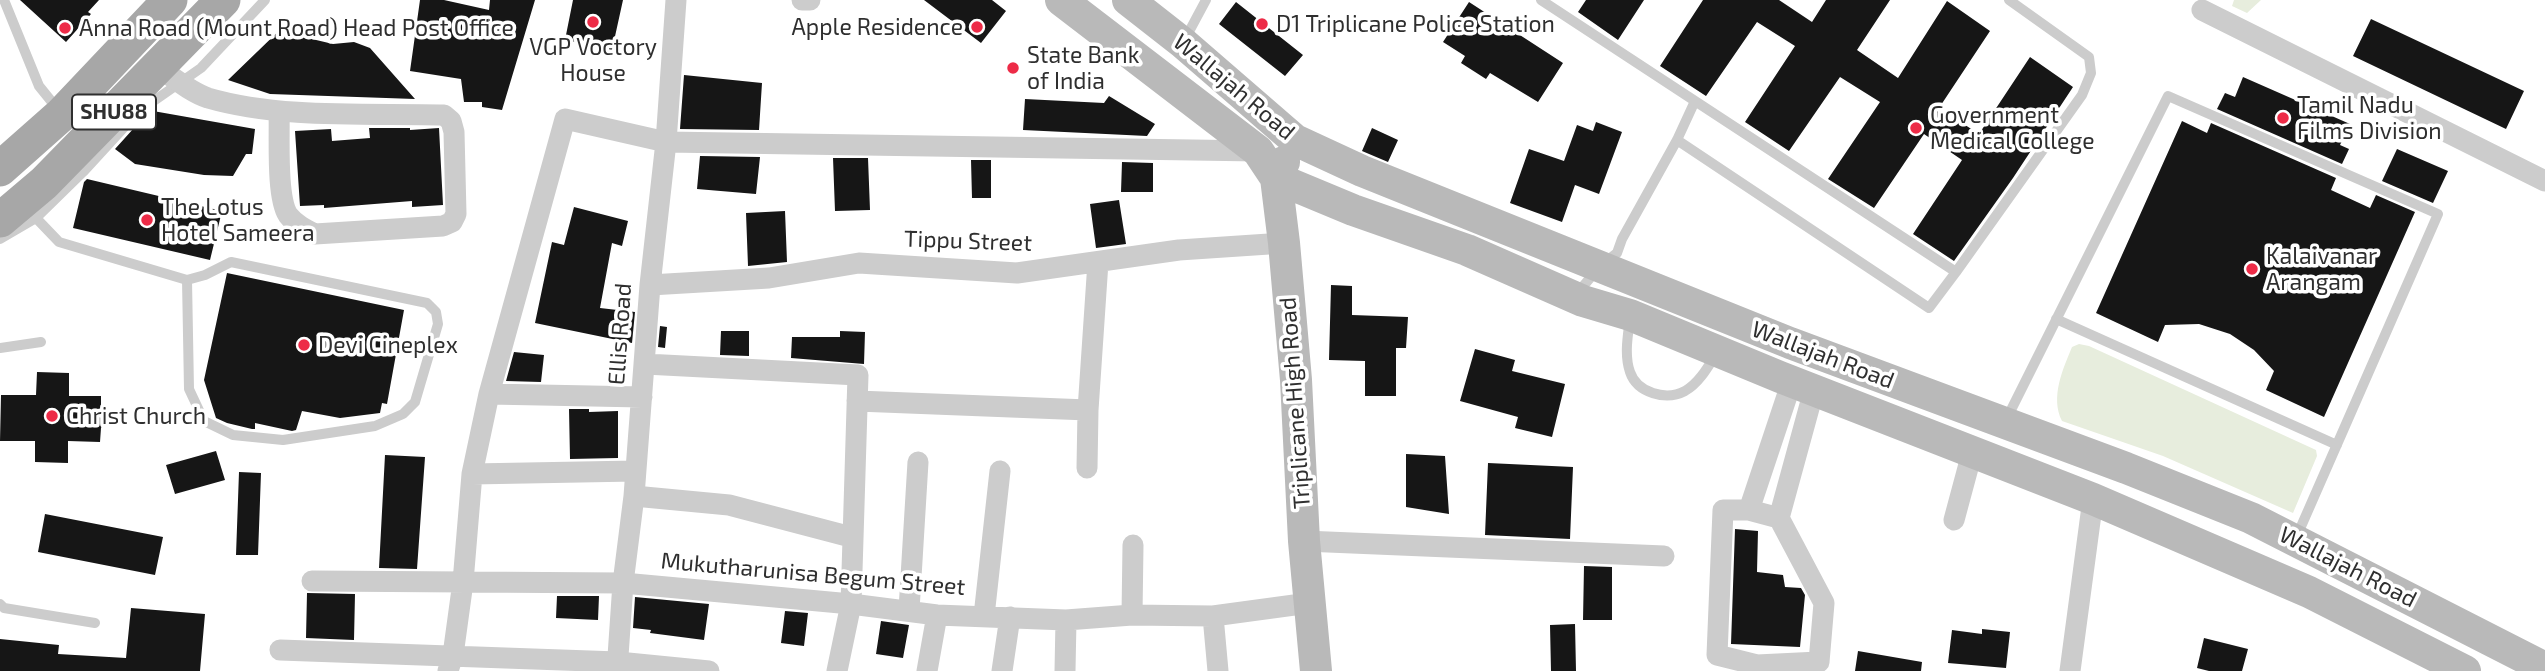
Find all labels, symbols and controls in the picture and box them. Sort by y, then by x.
place label: D1 Triplicane Police Station [1276,10,1555,38]
place label: Apple Residence [792,13,963,41]
place label: Anna Road (Mount Road) Head Post Office [79,14,514,42]
marker: VGP Voctory House [585,14,601,30]
marker: D1 Triplicane Police Station [1254,16,1270,32]
marker: Apple Residence [969,19,985,35]
marker: Anna Road (Mount Road) Head Post Office [57,20,73,36]
street label: Wallajah Road [1168,28,1300,146]
place label: VGP Voctory House [529,33,657,87]
place label: State Bank of India [1027,41,1139,95]
marker: State Bank of India [1005,60,1021,76]
place label: Tamil Nadu Films Division [2297,91,2442,145]
road number: SHU88 [72,94,156,130]
place label: Government Medical College [1930,101,2095,155]
marker: Tamil Nadu Films Division [2275,110,2291,126]
marker: Government Medical College [1908,120,1924,136]
place label: The Lotus Hotel Sameera [161,193,315,247]
marker: The Lotus Hotel Sameera [139,212,155,228]
street label: Tippu Street [904,225,1032,257]
place label: Kalaivanar Arangam [2266,242,2377,296]
marker: Kalaivanar Arangam [2244,261,2260,277]
street label: Ellis Road [603,282,637,386]
street label: Triplicane High Road [1274,296,1316,510]
street label: Wallajah Road [1748,315,1898,395]
place label: Devi Cineplex [318,331,458,359]
marker: Devi Cineplex [296,337,312,353]
place label: Christ Church [66,402,206,430]
marker: Christ Church [44,408,60,424]
street label: Wallajah Road [2275,521,2421,613]
street label: Mukutharunisa Begum Street [660,547,966,601]

